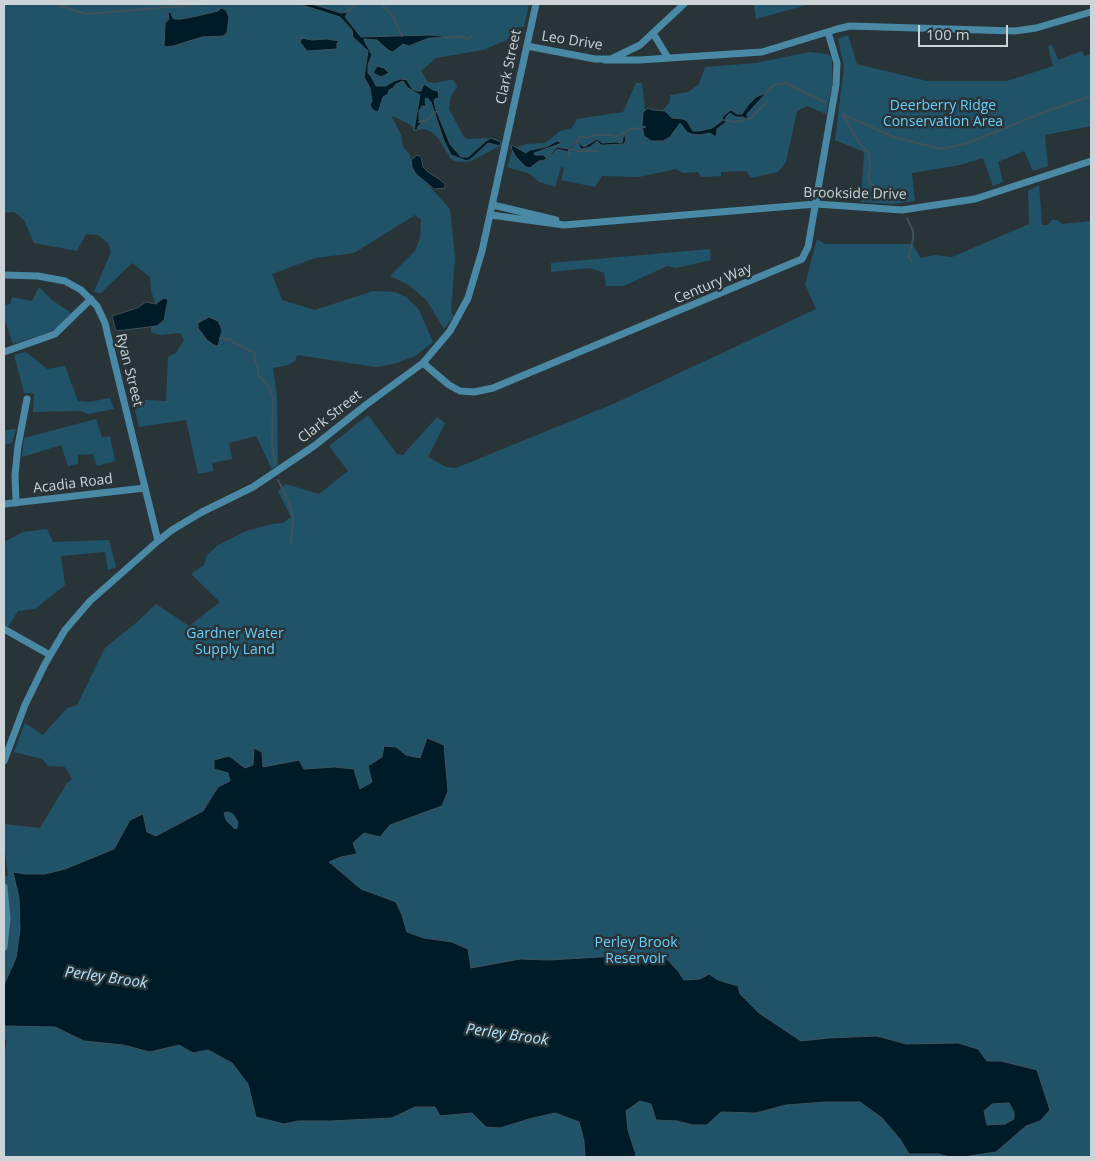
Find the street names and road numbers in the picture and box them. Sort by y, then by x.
street label: Clark Street [493,28,525,106]
street label: Leo Drive [540,28,604,54]
street label: Brookside Drive [803,185,907,203]
street label: Century Way [672,260,754,308]
street label: Ryan Street [112,332,146,408]
street label: Clark Street [295,387,365,447]
street label: Acadia Road [32,471,114,497]

